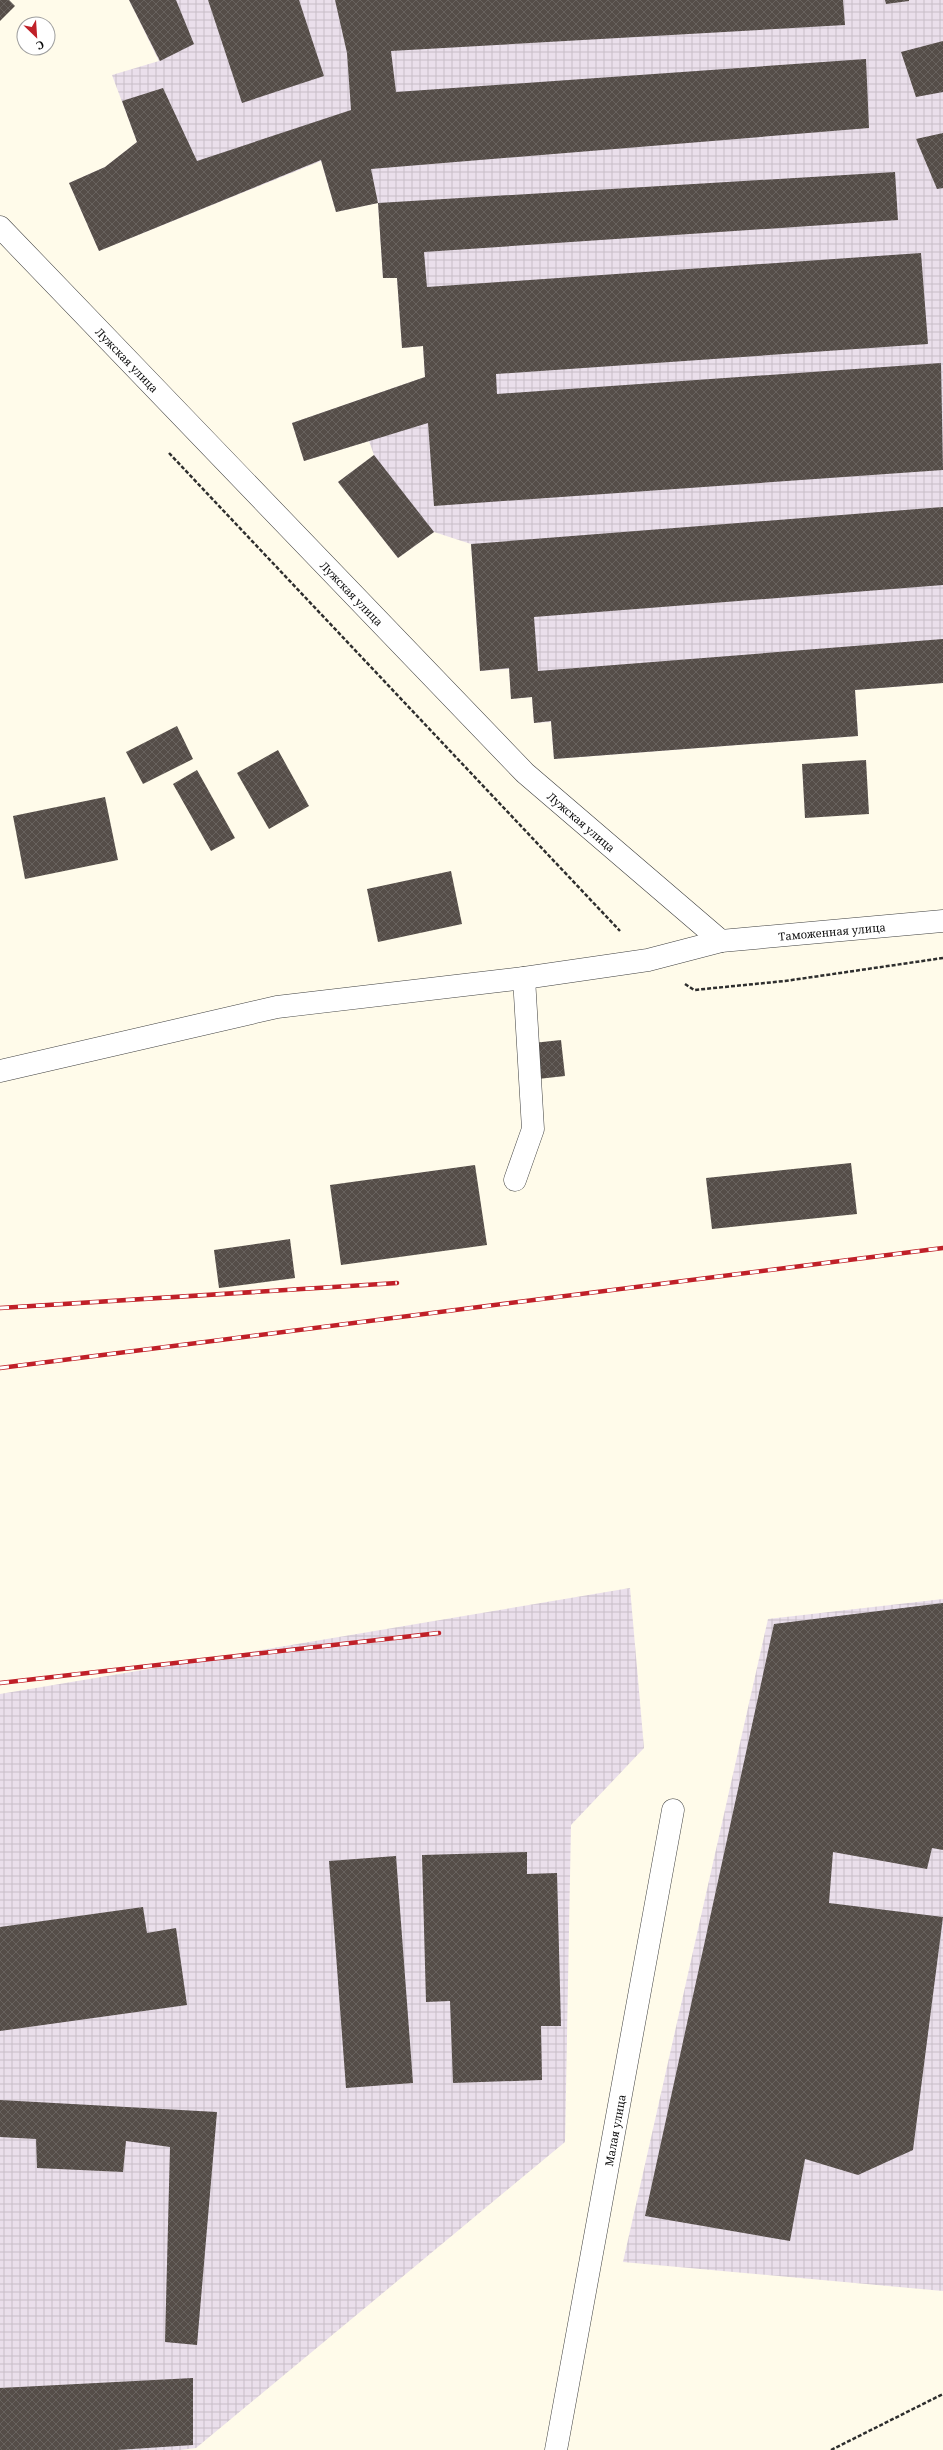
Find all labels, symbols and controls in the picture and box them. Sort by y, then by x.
north arrow [16,16,56,56]
text: С [34,37,47,54]
street label: Лужская улица [93,324,162,395]
street label: Лужская улица [317,558,387,629]
street label: Лужская улица [545,788,619,855]
street label: Таможенная улица [778,919,886,943]
street label: Малая улица [601,2093,628,2168]

